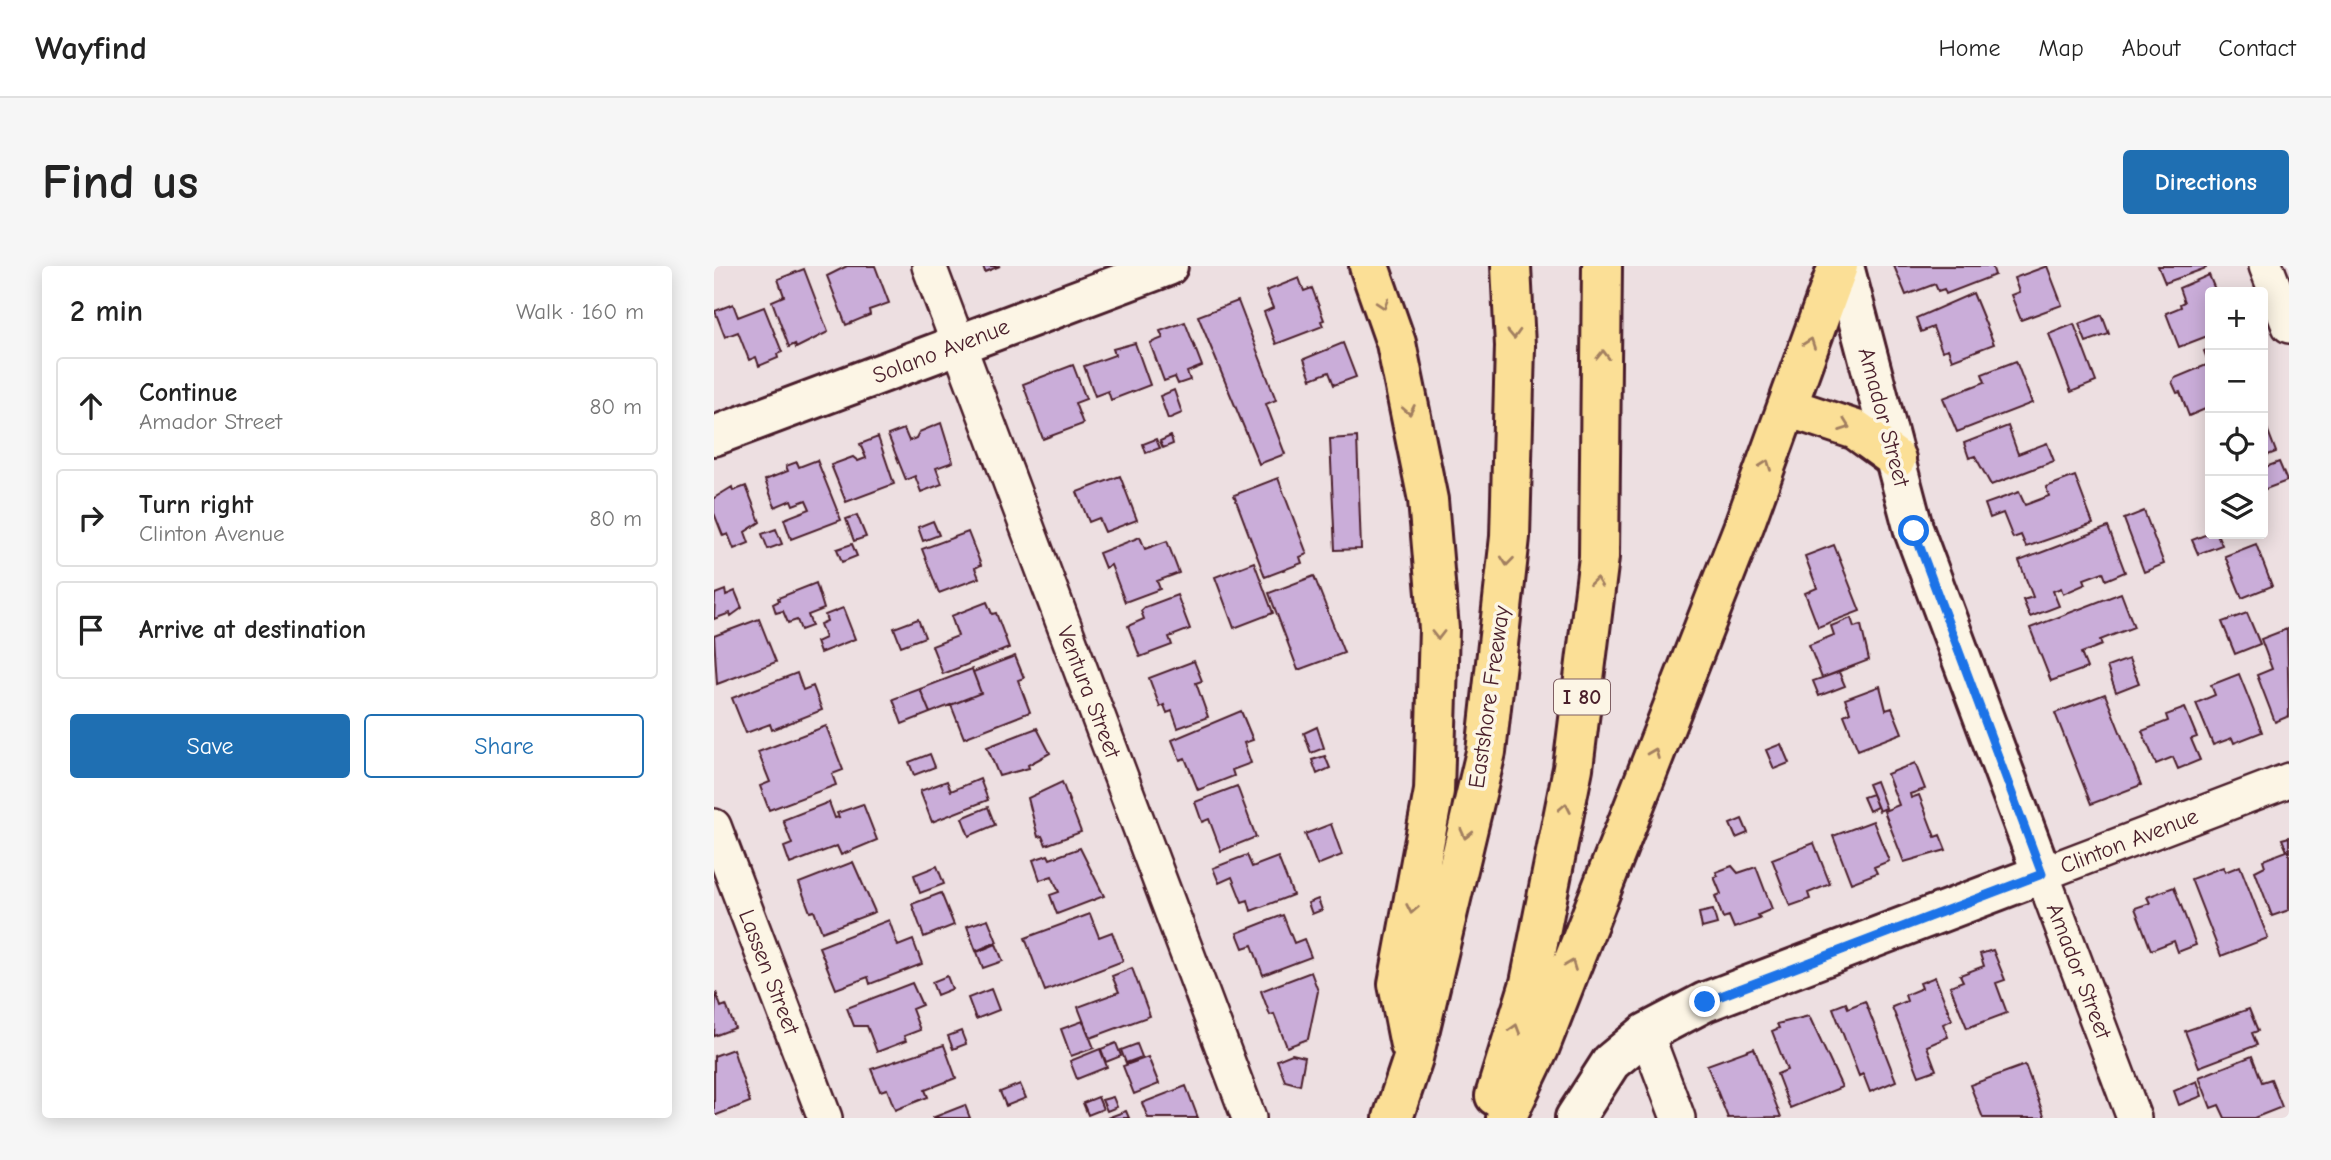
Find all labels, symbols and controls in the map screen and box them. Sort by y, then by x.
text: Wayfind [35,29,147,67]
text: Home [1939,34,2000,62]
text: Map [2038,34,2084,62]
text: About [2122,34,2180,62]
text: Contact [2218,34,2296,62]
button: Directions [2123,150,2289,214]
text: Find us [42,154,198,210]
map controls [2205,287,2268,539]
button: + [2205,287,2268,350]
text: 2 min [70,294,143,329]
text: Walk · 160 m [516,298,644,325]
one-way arrow [1375,298,1389,310]
street label: Solano Avenue [869,313,1013,389]
one-way arrow [1507,329,1522,340]
one-way arrow [1802,338,1816,350]
street label: Amador Street [1852,344,1916,491]
one-way arrow [1596,349,1611,360]
button: − [2205,350,2268,413]
text: Continue [139,378,237,408]
icon: ahead [72,387,110,425]
text: 80 m [589,393,642,420]
one-way arrow [1401,404,1416,416]
text: Amador Street [139,408,282,435]
button: locate [2205,413,2268,476]
one-way arrow [1839,418,1851,432]
one-way arrow [1758,460,1772,472]
button: layers [2205,476,2268,539]
text: Turn right [139,490,253,520]
icon: right [72,499,110,537]
text: 80 m [589,505,642,532]
route start [1898,515,1929,546]
text: Clinton Avenue [139,520,285,547]
one-way arrow [1500,556,1515,567]
one-way arrow [1589,576,1604,588]
street label: Eastshore Freeway [1463,603,1515,790]
icon: arrive [72,611,110,649]
text: Arrive at destination [139,615,366,645]
street label: Ventura Street [1051,622,1127,763]
one-way arrow [1430,630,1446,641]
road number: I 80 [1554,680,1610,714]
button: Save [70,714,350,778]
button: Share [364,714,644,778]
one-way arrow [1645,748,1659,760]
one-way arrow [1556,802,1571,814]
street label: Clinton Avenue [2056,802,2202,880]
one-way arrow [1460,828,1474,840]
street label: Amador Street [2041,899,2118,1044]
one-way arrow [1405,903,1420,915]
street label: Lassen Street [733,906,806,1040]
one-way arrow [1563,960,1577,972]
route end [1689,986,1720,1017]
one-way arrow [1507,1024,1522,1036]

